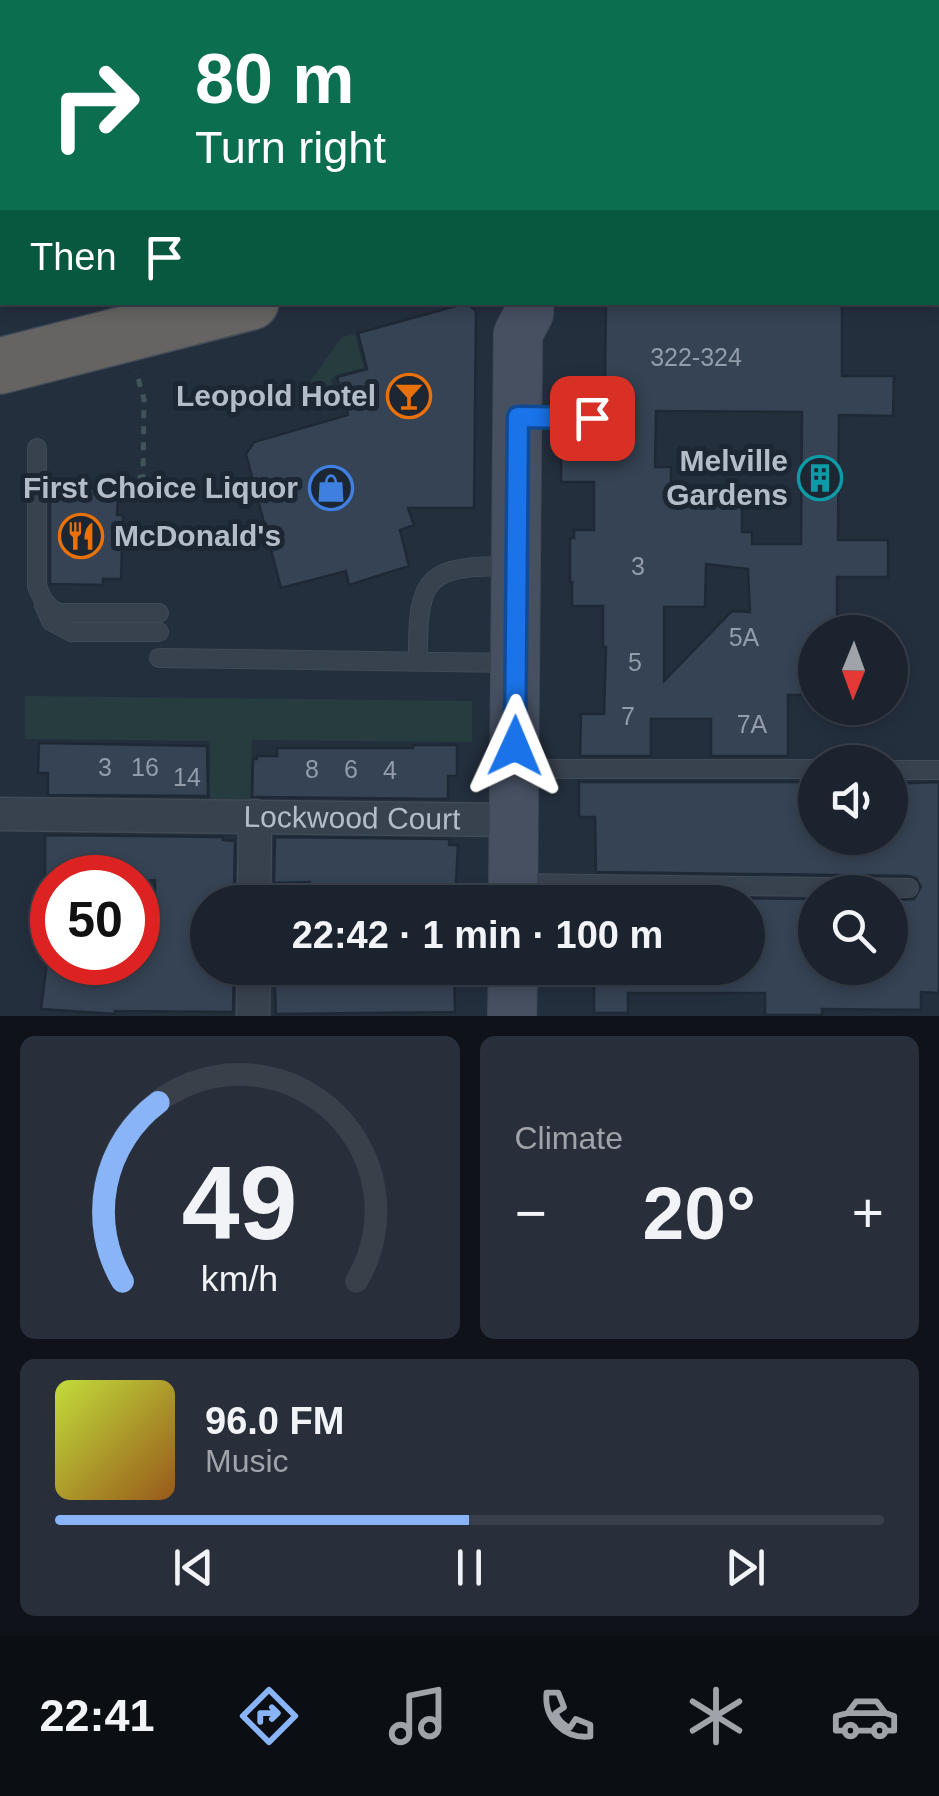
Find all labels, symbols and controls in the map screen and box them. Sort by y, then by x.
icon: right [30,40,160,170]
text: 80 m [195,40,355,118]
text: Turn right [195,122,386,173]
icon: arrive [137,230,192,285]
text: Then [30,236,117,278]
house number: 322-324 [650,343,742,371]
bar icon: Leopold Hotel [386,373,432,419]
pin [550,376,635,461]
place label: Leopold Hotel [176,379,376,412]
icon: arrive [565,391,620,446]
place label: Melville Gardens [666,444,788,511]
building icon: Melville Gardens [797,455,843,501]
shop icon: First Choice Liquor [308,465,354,511]
place label: First Choice Liquor [23,471,298,504]
restaurant icon: McDonald's [58,513,104,559]
place label: McDonald's [114,519,281,552]
house number: 3 [631,552,645,580]
north arrow [798,615,908,725]
map controls [798,615,908,985]
house number: 5A [729,623,760,651]
house number: 5 [628,648,642,676]
position arrow [463,694,567,798]
house number: 7 [621,702,635,730]
house number: 7A [737,710,768,738]
button: sound [798,745,908,855]
house number: 3 [98,753,112,781]
house number: 16 [131,753,159,781]
house number: 8 [305,755,319,783]
house number: 6 [344,755,358,783]
house number: 4 [383,756,397,784]
house number: 14 [173,763,201,791]
street label: Lockwood Court [243,800,461,835]
speed limit sign: 50 [30,855,160,985]
button: search [798,875,908,985]
text: 22:42 · 1 min · 100 m [292,914,663,956]
text: Climate [515,1120,623,1156]
text: 49 [182,1145,298,1261]
text: 20° [643,1171,756,1255]
text: − [515,1182,547,1244]
text: + [852,1182,884,1244]
text: km/h [201,1259,278,1299]
text: 96.0 FM [205,1400,344,1442]
text: Music [205,1443,289,1479]
icon: previous [166,1540,221,1595]
icon: pause [442,1540,497,1595]
icon: next [718,1540,773,1595]
icon: directions [234,1681,304,1751]
icon: music [383,1681,453,1751]
icon: phone [532,1681,602,1751]
icon: climate [681,1681,751,1751]
icon: car [830,1681,900,1751]
text: 22:41 [39,1690,155,1741]

